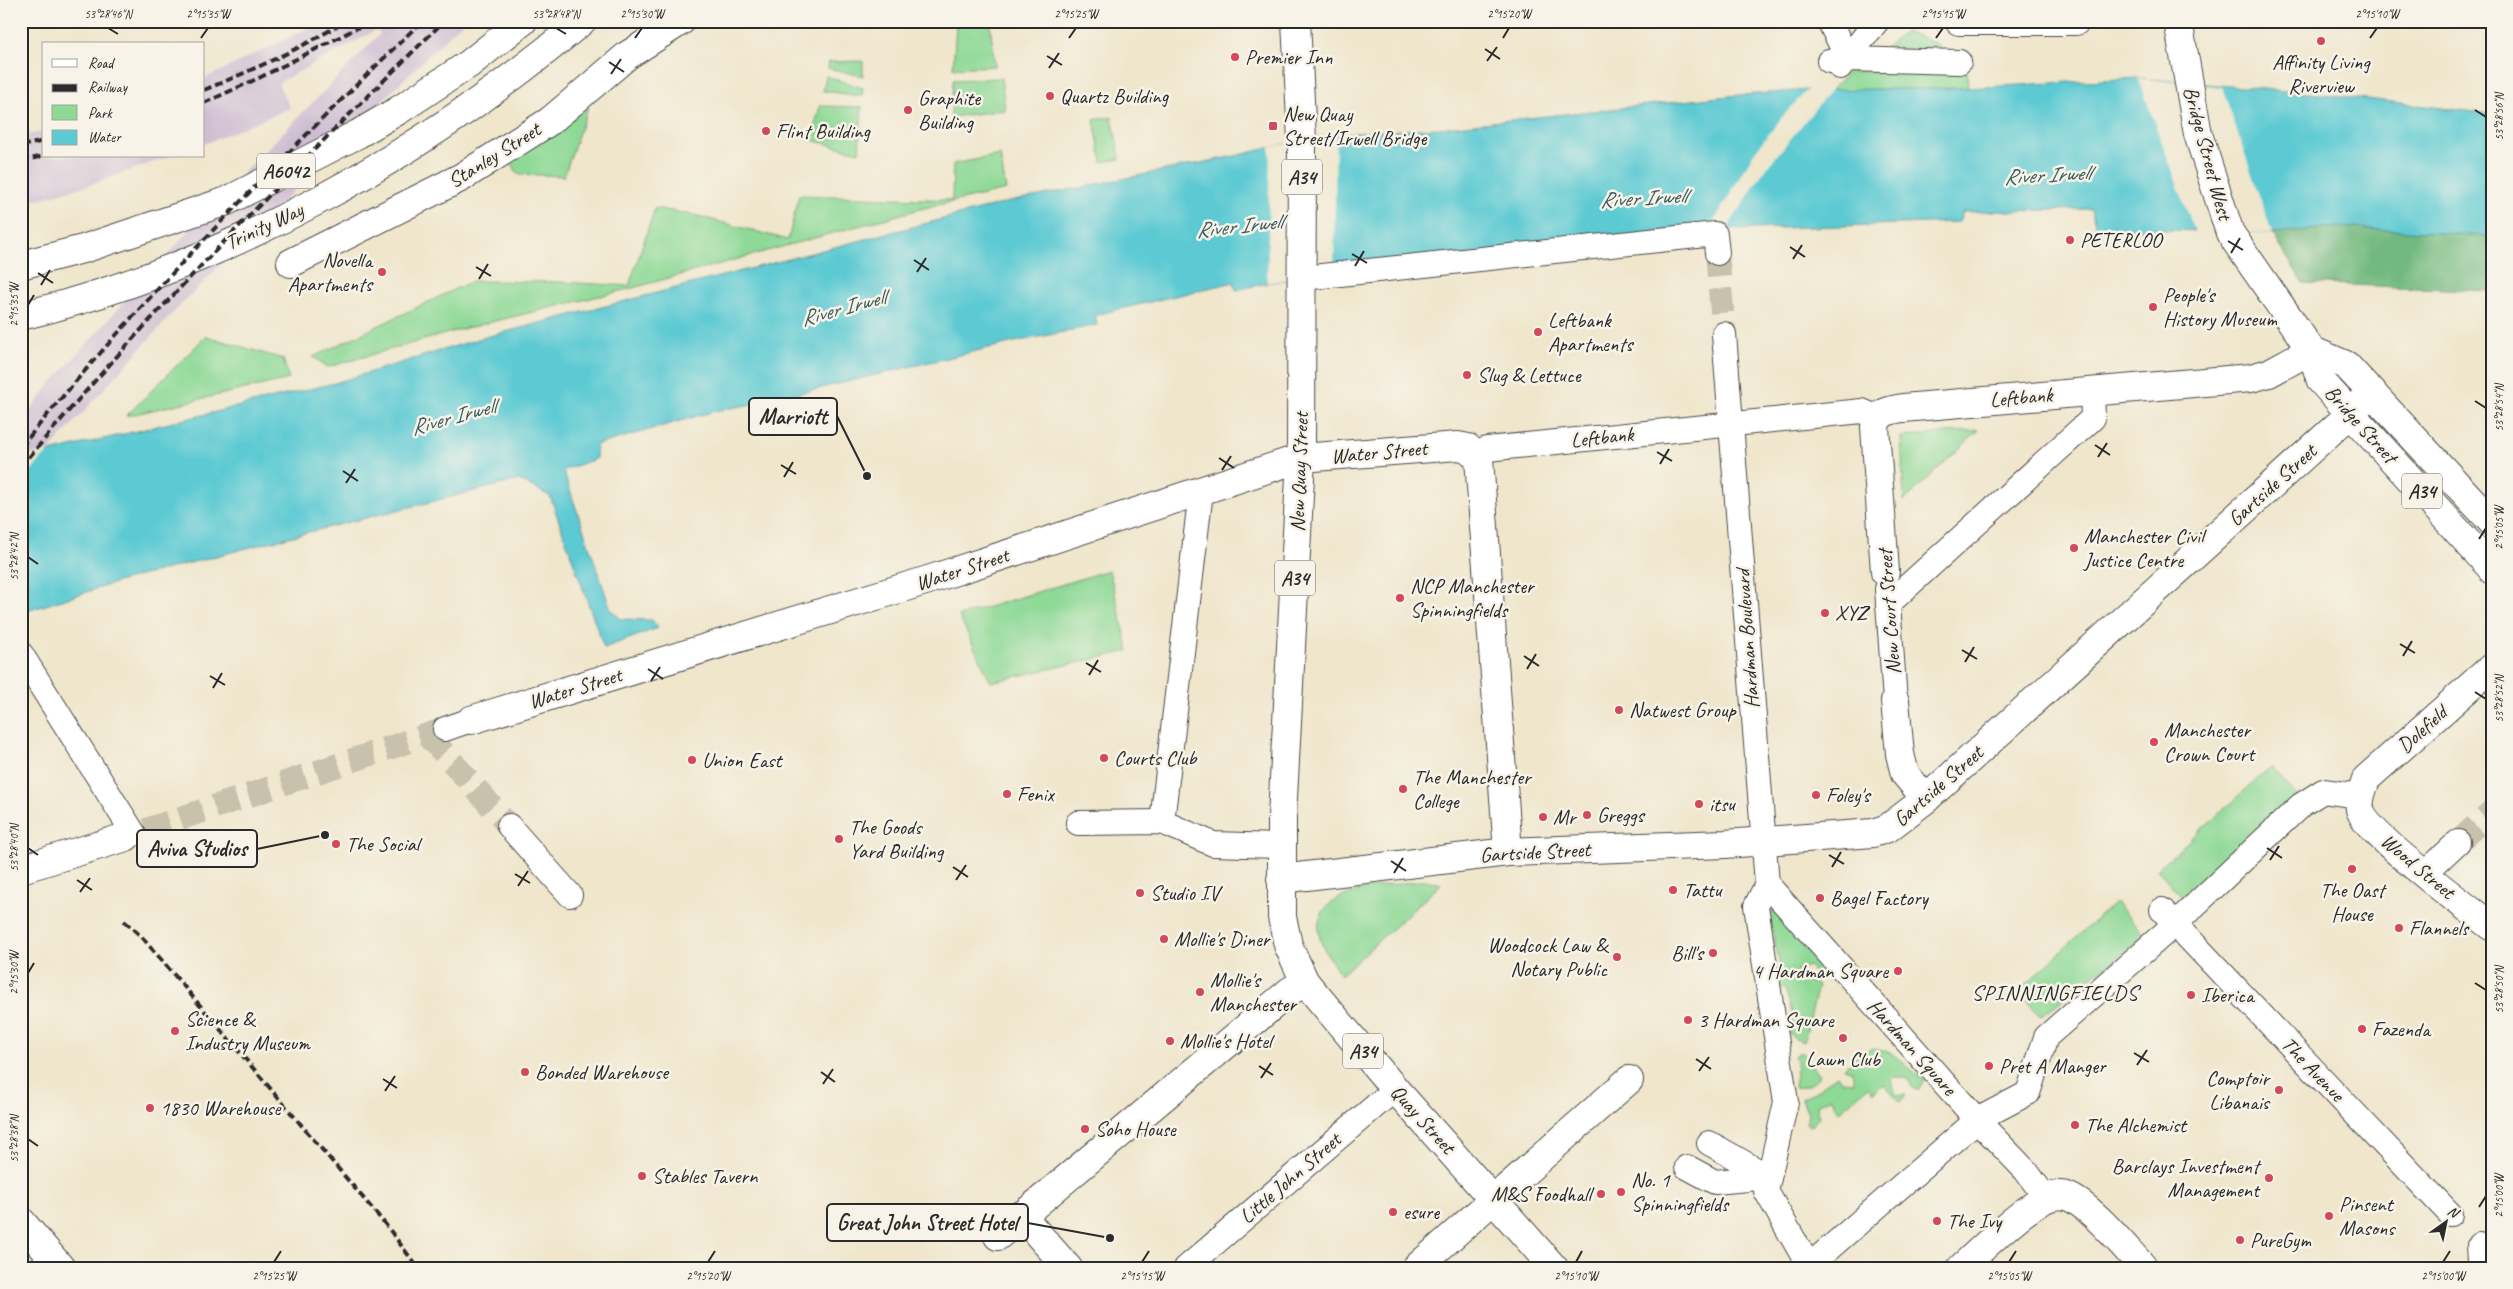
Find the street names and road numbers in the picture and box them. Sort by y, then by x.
street label: Bridge Street West [2178,83,2239,225]
street label: Stanley Street [443,115,547,194]
road number: A6042 [257,154,315,188]
road number: A34 [1282,160,1322,194]
street label: Trinity Way [221,196,309,255]
street label: Bridge Street [2319,380,2405,471]
street label: Leftbank [1989,381,2055,413]
street label: New Quay Street [1284,410,1314,532]
street label: Leftbank [1569,421,1636,453]
street label: Water Street [1330,435,1430,469]
street label: Gartside Street [2222,437,2323,532]
road number: A34 [2402,474,2442,508]
street label: Water Street [912,541,1014,596]
street label: New Court Street [1871,546,1906,675]
road number: A34 [1275,560,1315,596]
street label: Hardman Boulevard [1729,565,1765,709]
street label: Water Street [525,661,627,714]
street label: Dolefield [2392,698,2454,758]
street label: Gartside Street [1888,739,1990,832]
street label: Wood Street [2376,828,2462,906]
street label: Gartside Street [1479,836,1593,868]
street label: Hardman Square [1862,993,1963,1102]
street label: The Avenue [2276,1031,2352,1108]
road number: A34 [1343,1034,1383,1068]
street label: Quay Street [1385,1079,1462,1161]
street label: Little John Street [1234,1126,1348,1229]

